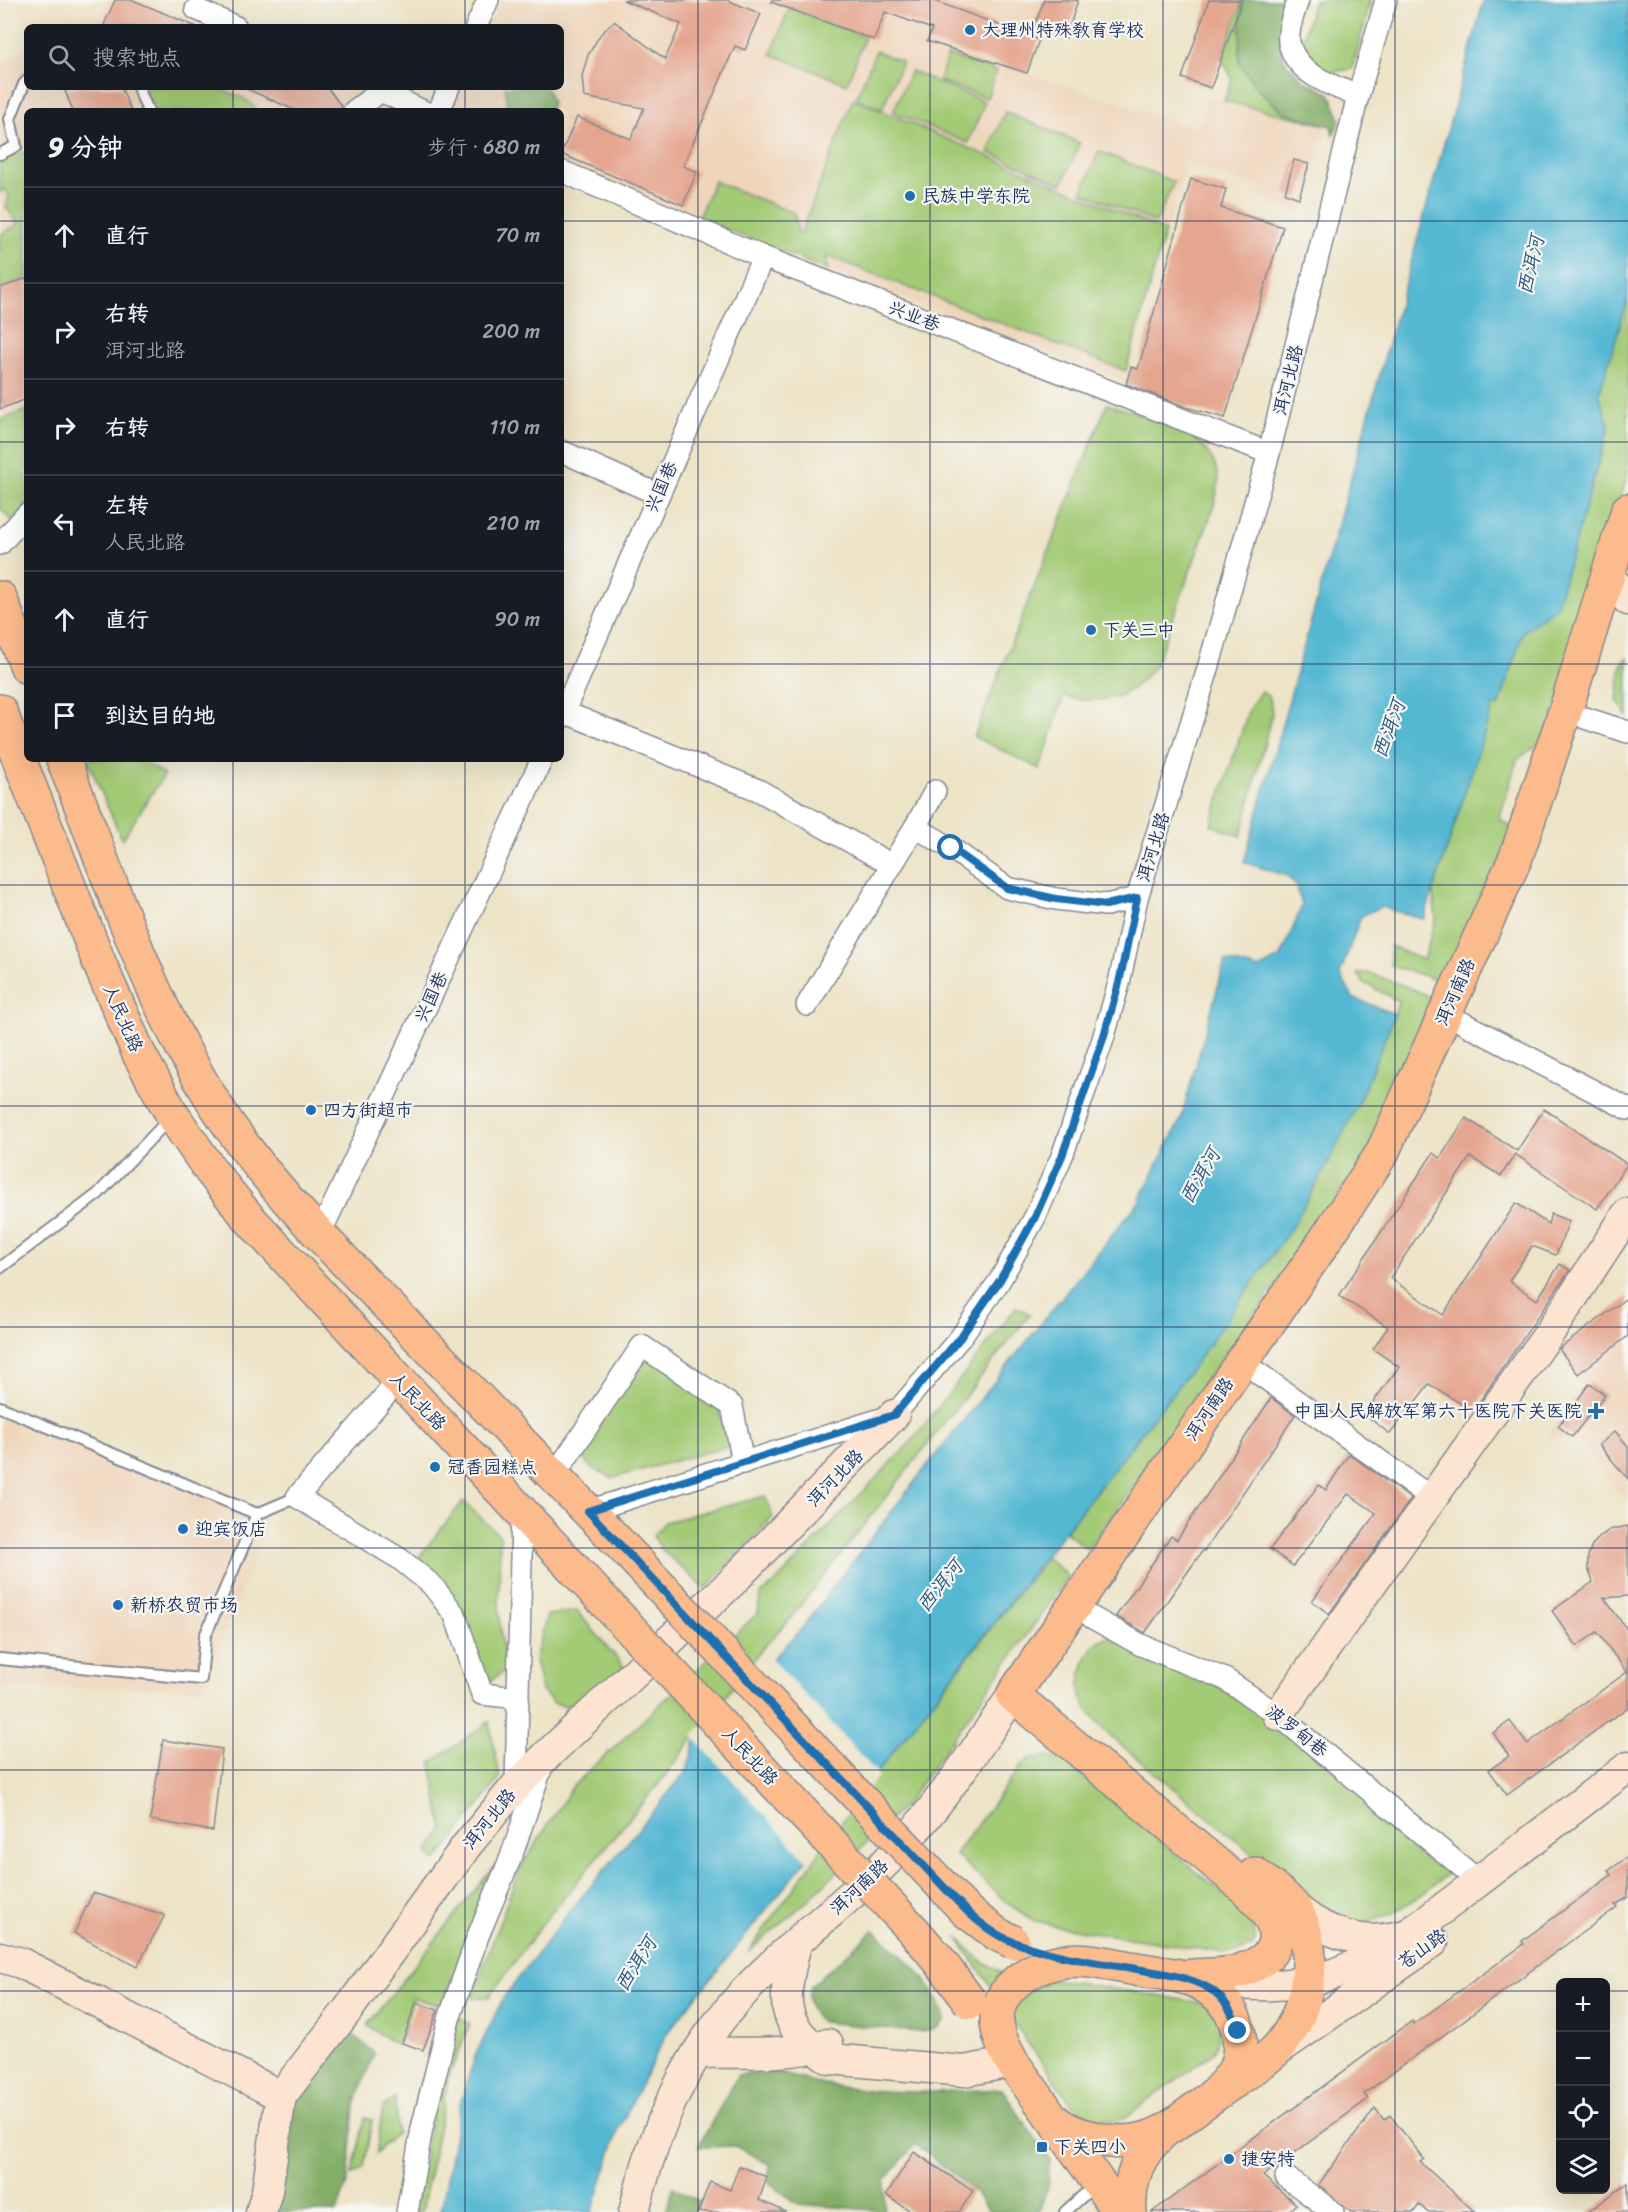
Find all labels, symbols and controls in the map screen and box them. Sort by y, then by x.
place label: 大理州特殊教育学校 [982,14,1144,46]
marker: 大理州特殊教育学校 [963,23,977,37]
search box [24,24,564,90]
text: 搜索地点 [93,38,181,77]
icon: search [45,41,78,74]
text: 9 分钟 [48,124,123,170]
text: 步行 · 680 m [428,130,540,165]
place label: 民族中学东院 [922,180,1030,212]
marker: 民族中学东院 [903,189,917,203]
text: 直行 [105,216,149,255]
text: 70 m [495,218,540,253]
icon: ahead [48,219,81,252]
water label: 西洱河 [1507,229,1555,298]
street label: 兴业巷 [883,291,945,341]
text: 右转 [105,294,149,333]
text: 200 m [483,314,540,349]
icon: right [48,315,81,348]
text: 洱河北路 [105,333,185,368]
street label: 洱河北路 [1264,341,1312,419]
text: 右转 [105,408,149,447]
text: 110 m [490,410,540,445]
icon: right [48,411,81,444]
street label: 兴国巷 [635,456,687,518]
text: 左转 [105,486,149,525]
text: 210 m [487,506,540,541]
icon: left [48,507,81,540]
text: 人民北路 [105,525,185,560]
text: 直行 [105,600,149,639]
text: 90 m [495,602,540,637]
icon: ahead [48,603,81,636]
place label: 下关三中 [1103,614,1175,646]
marker: 下关三中 [1084,623,1098,637]
water label: 西洱河 [1362,692,1417,763]
text: 到达目的地 [105,696,215,735]
icon: arrive [48,699,81,732]
street label: 洱河北路 [1127,808,1179,886]
route start [937,834,963,860]
street label: 洱河南路 [1426,953,1484,1031]
street label: 兴国巷 [405,966,457,1028]
street label: 人民北路 [94,979,152,1057]
place label: 四方街超市 [323,1094,413,1126]
marker: 四方街超市 [304,1103,318,1117]
water label: 西洱河 [1170,1139,1232,1211]
street label: 人民北路 [382,1364,454,1438]
street label: 洱河南路 [1176,1370,1242,1448]
place label: 中国人民解放军第六十医院下关医院 [1294,1395,1582,1427]
marker: 中国人民解放军第六十医院下关医院 [1587,1402,1605,1420]
street label: 洱河北路 [798,1441,872,1515]
place label: 冠香园糕点 [447,1451,537,1483]
marker: 冠香园糕点 [428,1460,442,1474]
place label: 迎宾饭店 [195,1513,267,1545]
marker: 迎宾饭店 [176,1522,190,1536]
water label: 西洱河 [908,1549,974,1620]
place label: 新桥农贸市场 [130,1589,238,1621]
marker: 新桥农贸市场 [111,1598,125,1612]
street label: 波罗甸巷 [1259,1696,1335,1766]
street label: 人民北路 [714,1719,786,1793]
street label: 洱河北路 [454,1781,524,1857]
street label: 洱河南路 [822,1851,896,1923]
street label: 苍山路 [1391,1920,1453,1978]
water label: 西洱河 [605,1927,668,1999]
map controls [1556,1978,1610,2194]
button: + [1556,1978,1610,2032]
route end [1224,2017,1250,2043]
button: − [1556,2032,1610,2086]
button: locate [1556,2086,1610,2140]
place label: 下关四小 [1054,2131,1126,2163]
marker: 下关四小 [1035,2140,1049,2154]
button: layers [1556,2140,1610,2194]
place label: 捷安特 [1241,2143,1295,2175]
marker: 捷安特 [1222,2152,1236,2166]

